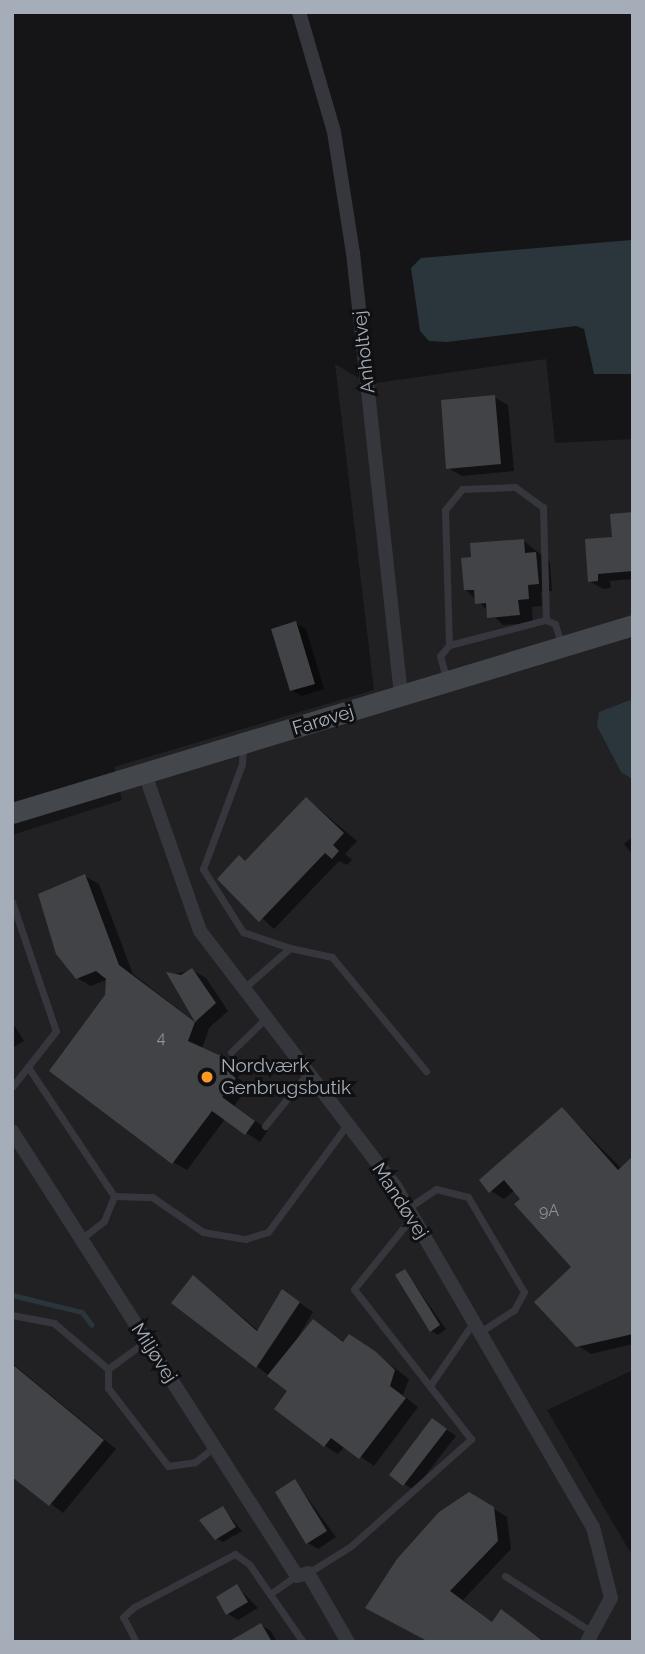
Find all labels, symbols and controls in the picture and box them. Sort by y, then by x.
street label: Anholtvej [348,310,380,394]
street label: Farøvej [290,700,356,740]
house number: 4 [157,1028,165,1048]
place label: Nordværk Genbrugsbutik [221,1055,351,1099]
marker: Nordværk Genbrugsbutik [199,1069,215,1085]
street label: Mandøvej [367,1159,433,1243]
house number: 9A [539,1201,559,1221]
street label: Miljøvej [126,1319,182,1387]

